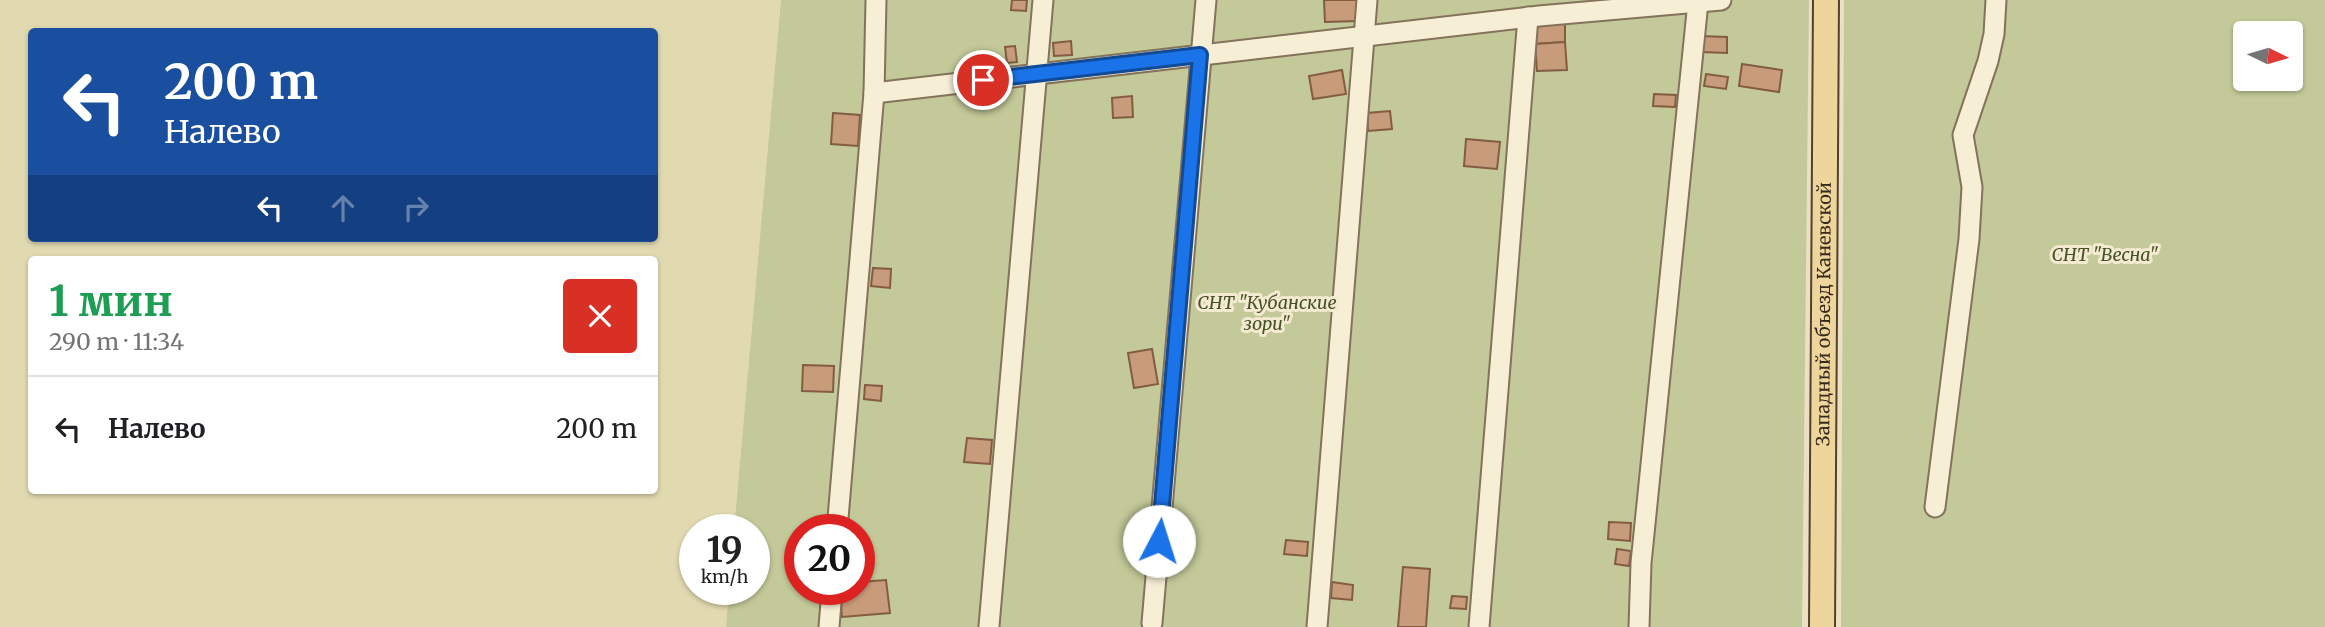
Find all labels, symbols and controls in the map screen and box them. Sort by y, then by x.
north arrow [2233,21,2303,91]
map controls [2233,21,2303,91]
pin [953,50,1013,110]
text: 200 m [164,51,318,112]
icon: left [49,56,140,147]
icon: arrive [964,61,1002,99]
text: Налево [164,112,281,152]
street label: Западный объезд Каневской [1811,182,1836,446]
icon: left [251,189,289,227]
icon: ahead [324,189,362,227]
icon: right [397,189,435,227]
park label: СНТ "Весна" [2052,243,2158,266]
text: 1 мин [49,275,173,327]
button: close [563,279,637,353]
park label: СНТ "Кубанские зори" [1197,291,1337,335]
text: 290 m · 11:34 [49,327,184,356]
icon: left [49,410,87,448]
text: Налево [108,412,206,445]
text: 200 m [556,412,637,445]
position arrow [1122,504,1196,578]
speed limit sign: 20 [784,514,875,605]
text: 19 [706,528,743,572]
text: km/h [701,565,748,588]

